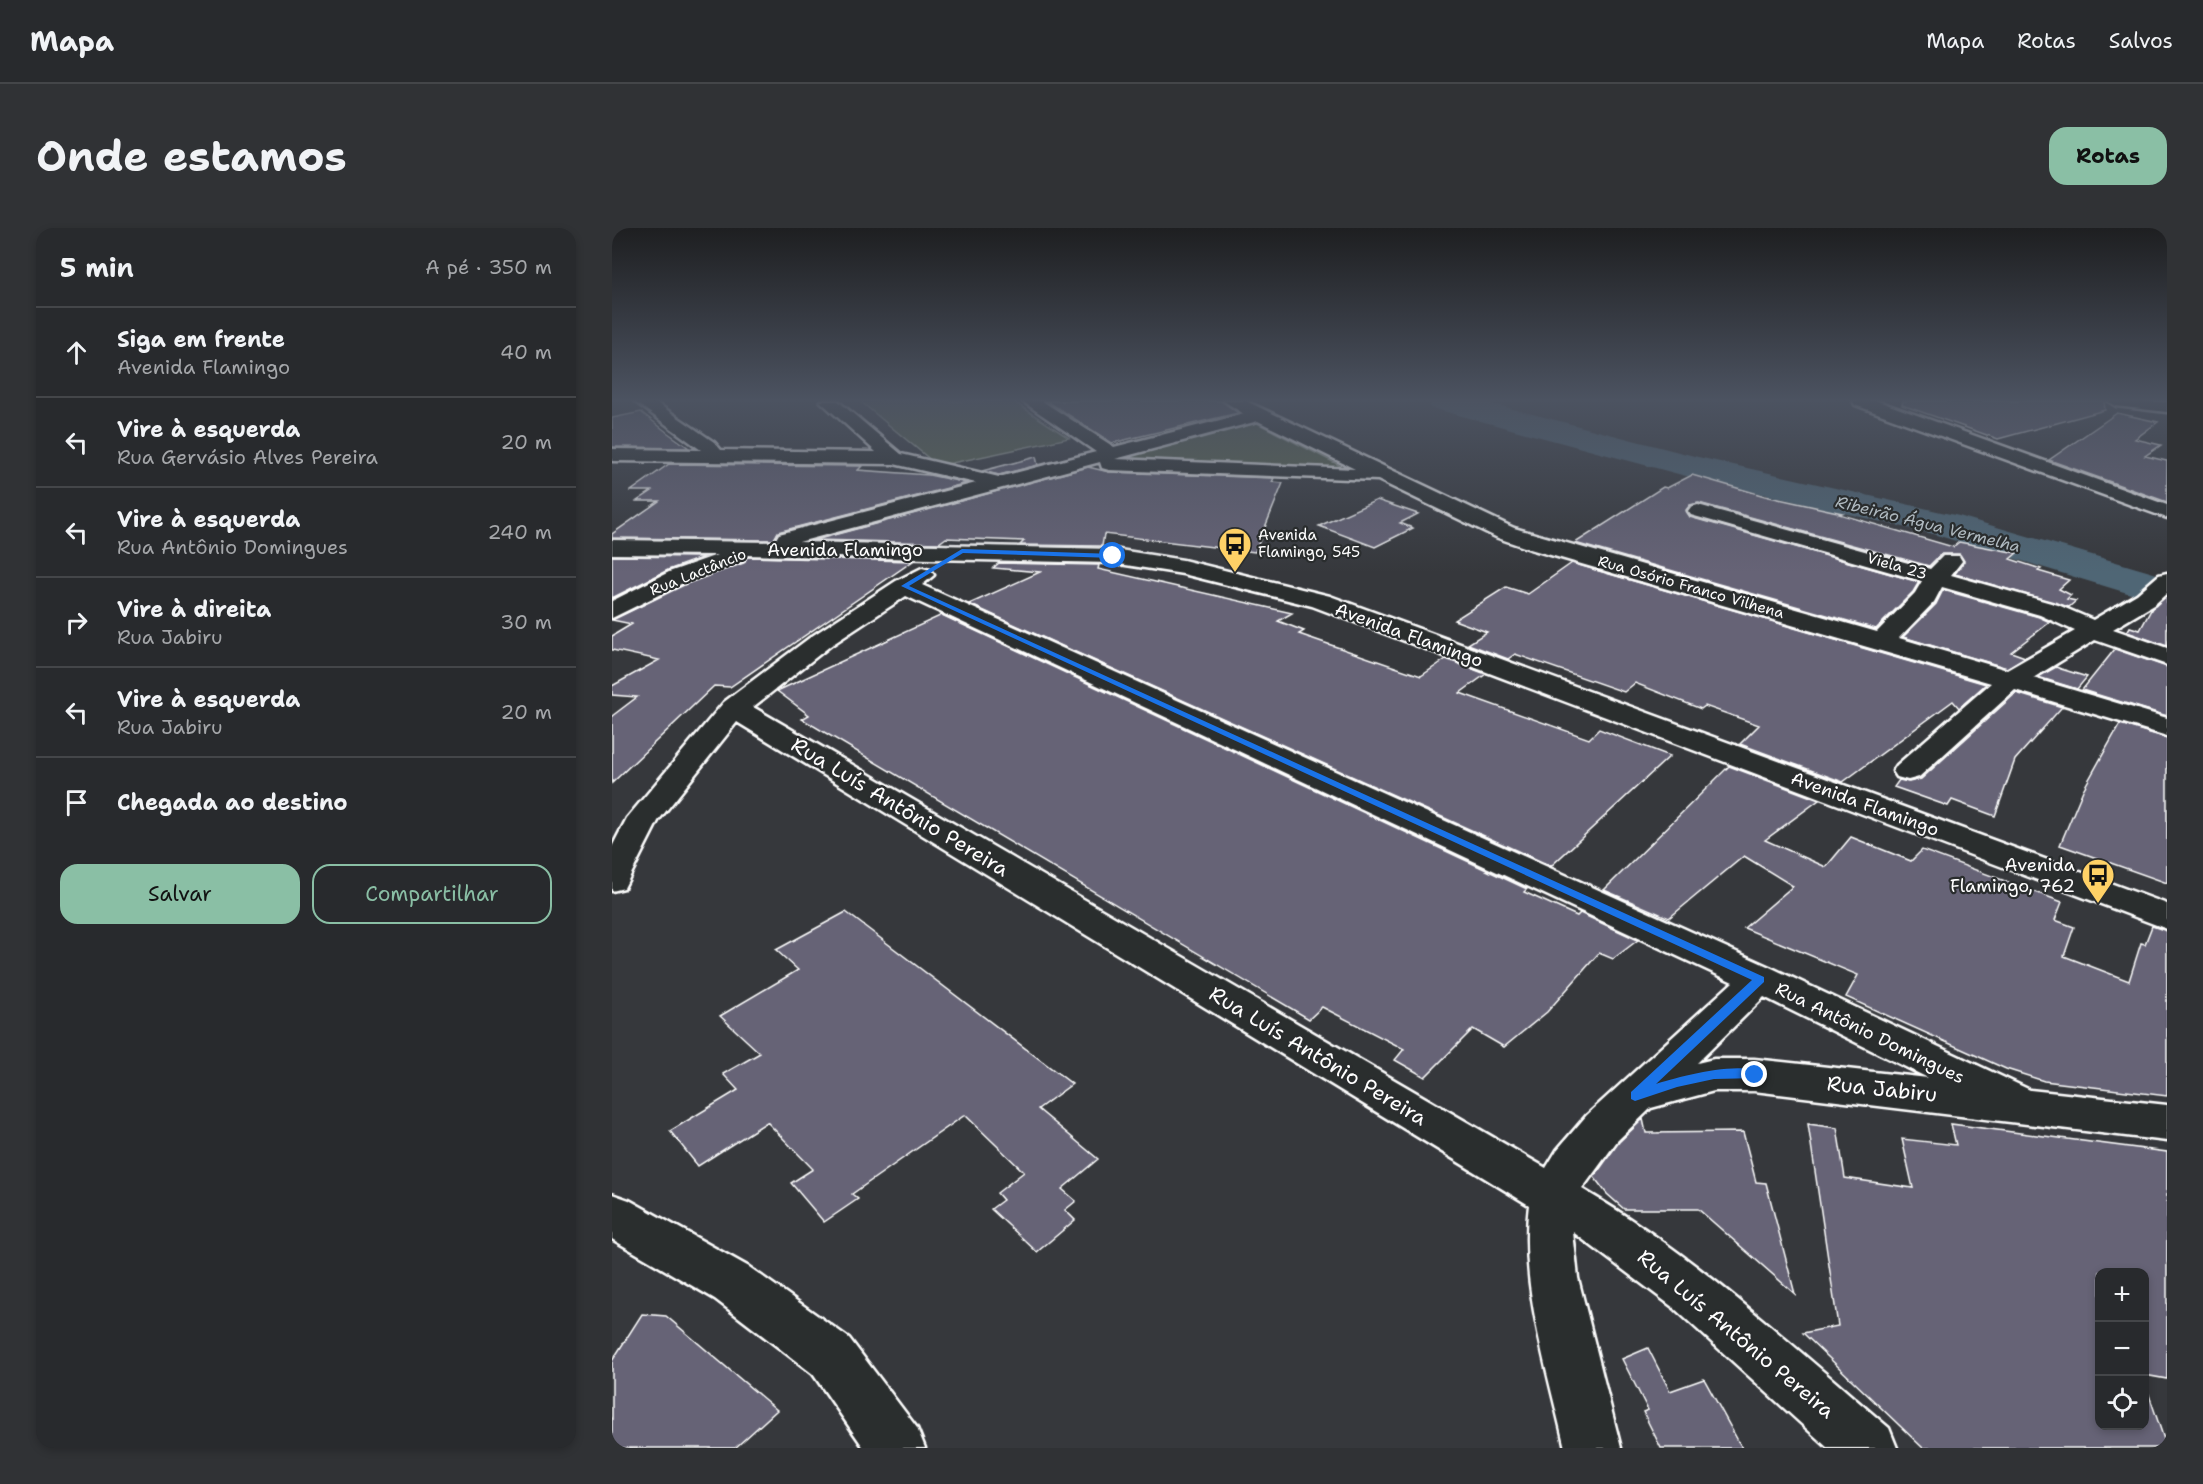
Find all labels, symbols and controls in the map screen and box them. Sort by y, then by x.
text: Mapa [30,22,114,60]
text: Mapa [1926,27,1984,55]
text: Rotas [2017,27,2076,55]
text: Salvos [2109,27,2173,55]
button: Rotas [2049,127,2167,185]
text: Onde estamos [36,128,347,184]
text: 5 min [60,250,134,285]
text: A pé · 350 m [425,254,552,280]
text: Siga em frente [117,325,285,354]
icon: ahead [60,336,93,369]
text: 40 m [500,339,552,365]
text: Avenida Flamingo [117,354,290,380]
text: Vire à esquerda [117,415,300,444]
icon: left [60,426,93,459]
text: 20 m [501,429,552,455]
text: Rua Gervásio Alves Pereira [117,444,378,470]
water label: Ribeirão Água Vermelha [1834,491,2022,557]
text: Vire à esquerda [117,505,300,534]
icon: left [60,516,93,549]
text: 240 m [487,519,552,545]
place label: Avenida Flamingo, 545 [1258,525,1360,562]
bus stop icon: Avenida Flamingo, 545 [1217,526,1253,573]
text: Rua Antônio Domingues [117,534,348,560]
street label: Avenida Flamingo [767,538,923,562]
route start [1099,542,1125,568]
street label: Rua Lactâncio [647,544,749,600]
street label: Viela 23 [1865,548,1929,584]
street label: Rua Osório Franco Vilhena [1595,551,1787,623]
text: Vire à direita [117,595,271,624]
street label: Avenida Flamingo [1332,597,1486,673]
icon: right [60,606,93,639]
text: 30 m [500,609,552,635]
text: Rua Jabiru [117,624,222,650]
text: Vire à esquerda [117,685,300,714]
icon: left [60,696,93,729]
text: 20 m [501,699,552,725]
text: Rua Jabiru [117,714,222,740]
street label: Rua Luís Antônio Pereira [786,731,1014,883]
street label: Avenida Flamingo [1788,766,1942,842]
icon: arrive [60,786,93,819]
text: Chegada ao destino [117,788,348,817]
place label: Avenida Flamingo, 762 [1950,853,2075,898]
bus stop icon: Avenida Flamingo, 762 [2080,857,2116,904]
button: Salvar [60,864,300,924]
button: Compartilhar [312,864,552,924]
street label: Rua Antônio Domingues [1771,977,1969,1089]
street label: Rua Luís Antônio Pereira [1204,980,1432,1132]
route end [1741,1061,1767,1087]
street label: Rua Jabiru [1825,1069,1939,1109]
street label: Rua Luís Antônio Pereira [1632,1243,1840,1425]
map controls [2095,1268,2149,1430]
button: + [2095,1268,2149,1322]
button: − [2095,1322,2149,1376]
button: locate [2095,1376,2149,1430]

